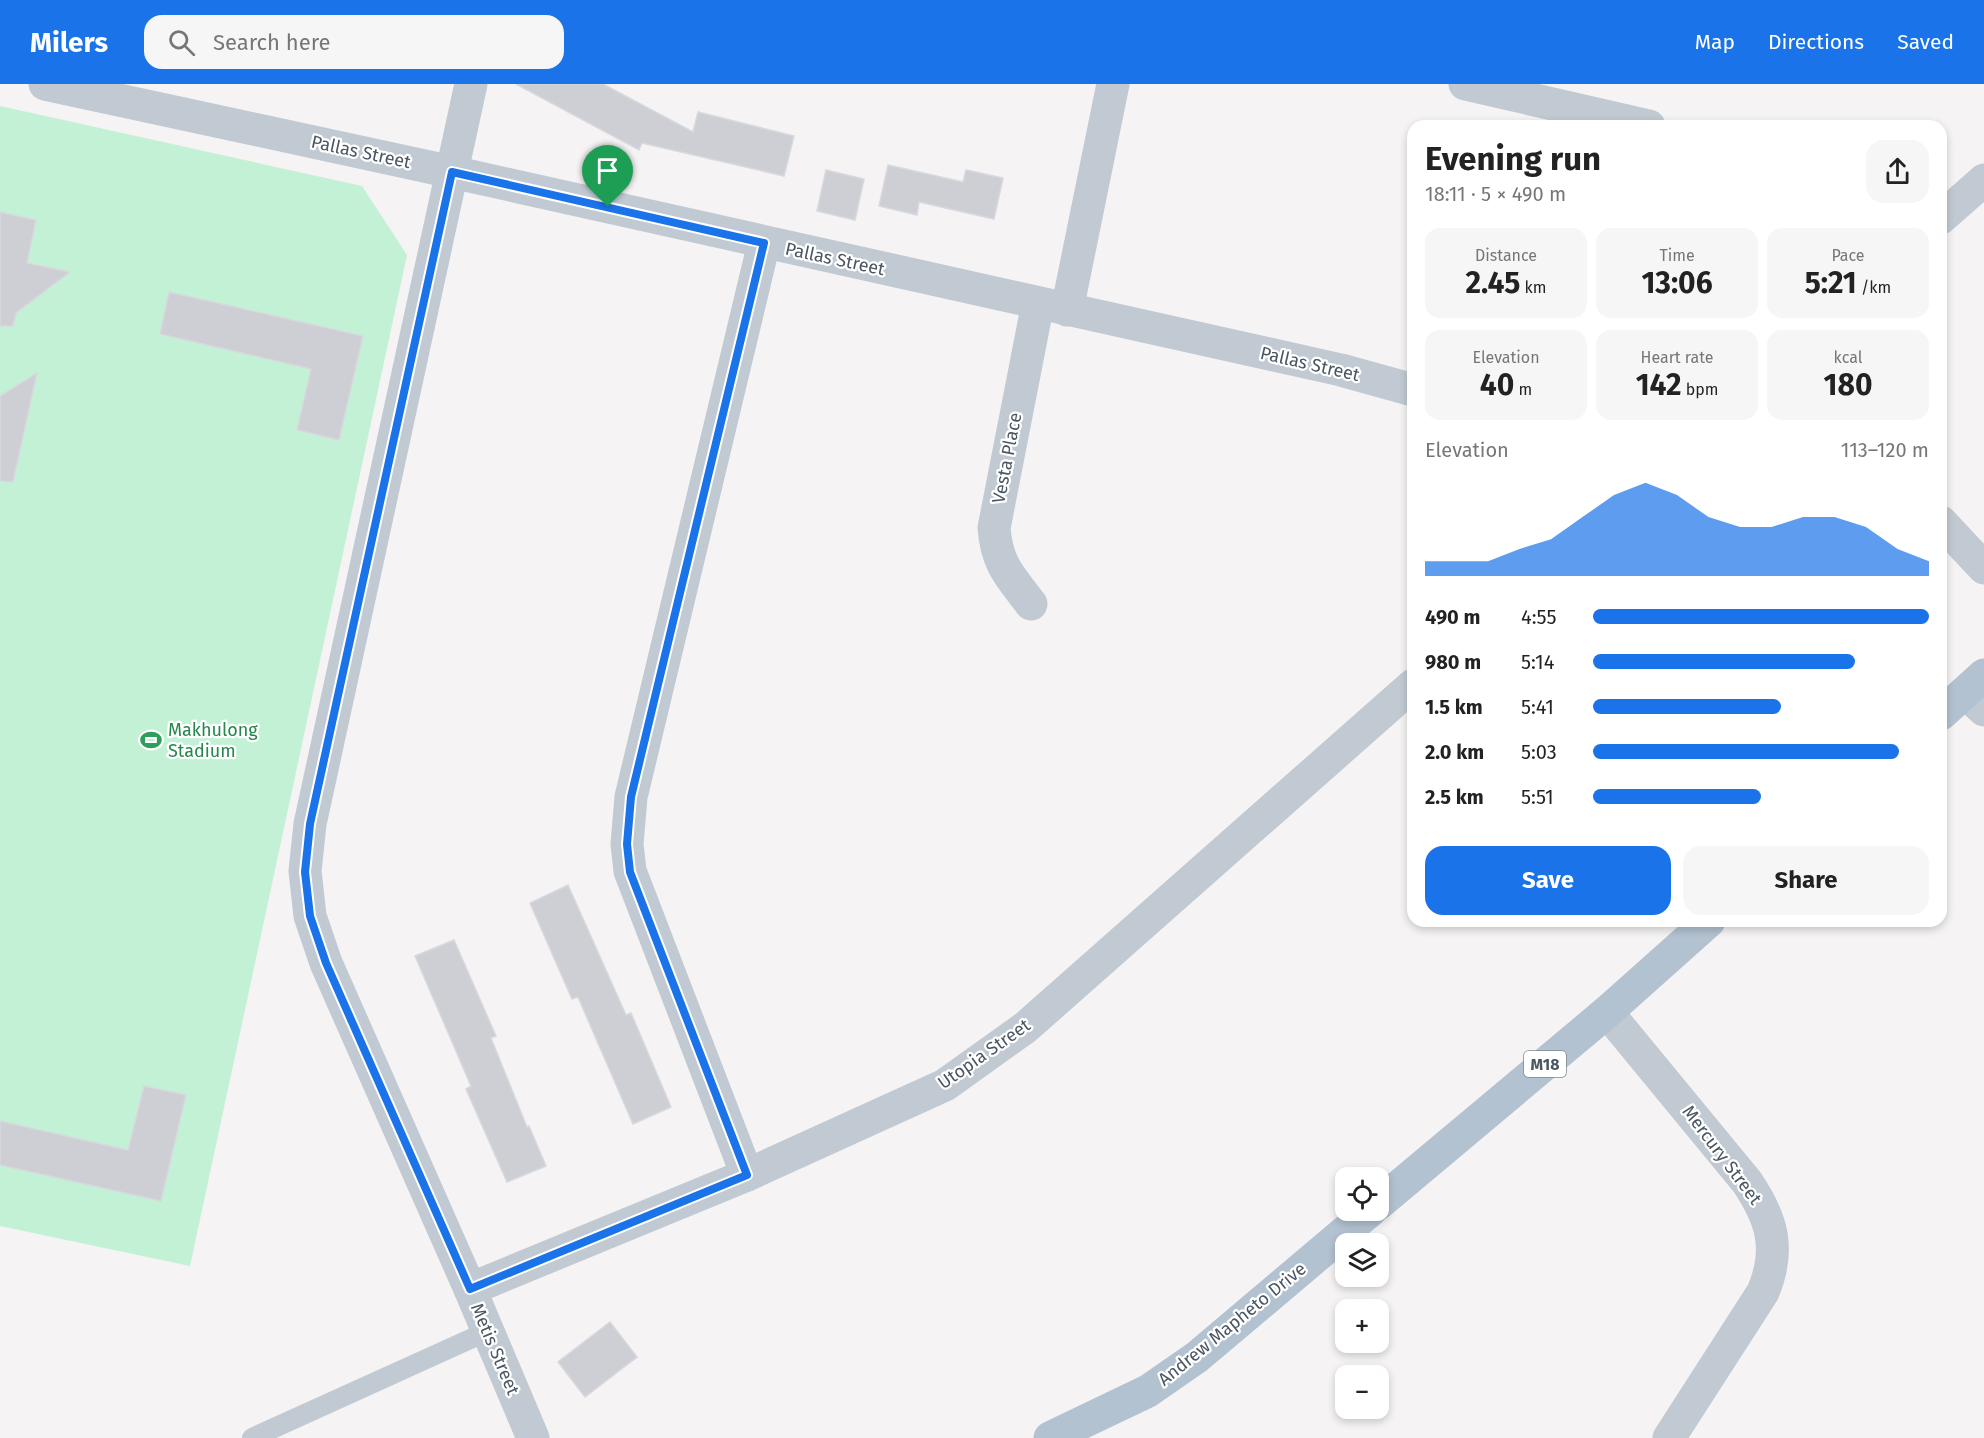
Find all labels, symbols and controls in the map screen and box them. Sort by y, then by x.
search box [144,15,564,69]
text: Milers [30,26,108,59]
icon: search [165,26,198,59]
text: Search here [213,29,330,56]
text: Map [1695,29,1735,55]
text: Directions [1768,29,1864,55]
text: Saved [1897,29,1954,55]
street label: Pallas Street [309,131,413,173]
text: Evening run [1425,139,1601,179]
button: share [1866,140,1929,203]
pin [582,145,633,207]
icon: arrive [591,154,624,187]
text: 18:11 · 5 × 490 m [1425,182,1566,206]
street label: Pallas Street [783,238,887,280]
text: Distance [1475,246,1537,265]
text: Time [1659,246,1695,265]
text: Pace [1831,246,1865,265]
text: 2.45 [1466,265,1520,301]
text: 13:06 [1641,265,1713,301]
text: 5:21 [1805,265,1857,301]
text: km [1520,278,1546,297]
text: /km [1857,278,1891,297]
street label: Pallas Street [1258,342,1362,386]
text: Elevation [1472,348,1540,367]
text: Heart rate [1641,348,1713,367]
text: kcal [1834,348,1862,367]
text: 40 [1480,367,1514,403]
text: 142 [1636,367,1681,403]
text: 180 [1824,367,1872,403]
text: m [1514,380,1532,399]
text: bpm [1681,380,1718,399]
street label: Vesta Place [987,411,1027,505]
text: Elevation [1425,438,1509,462]
text: 113–120 m [1841,438,1929,462]
text: 490 m [1425,605,1480,629]
text: 4:55 [1521,605,1556,629]
text: 980 m [1425,650,1481,674]
text: 5:14 [1521,650,1554,674]
text: 1.5 km [1425,695,1483,719]
text: 5:41 [1521,695,1554,719]
place label: Makhulong Stadium [168,719,258,762]
sports icon: Makhulong Stadium [139,728,163,752]
text: 2.0 km [1425,740,1484,764]
text: 5:03 [1521,740,1557,764]
text: 2.5 km [1425,785,1484,809]
text: 5:51 [1521,785,1554,809]
button: Save [1425,846,1671,915]
button: Share [1683,846,1929,915]
street label: Utopia Street [934,1014,1035,1094]
road number: M18 [1524,1051,1566,1077]
street label: Mercury Street [1678,1101,1767,1209]
map controls [1335,1167,1389,1419]
button: locate [1335,1167,1389,1221]
button: layers [1335,1233,1389,1287]
street label: Andrew Mapheto Drive [1154,1258,1310,1390]
button: + [1335,1299,1389,1353]
street label: Metis Street [466,1300,524,1399]
button: − [1335,1365,1389,1419]

